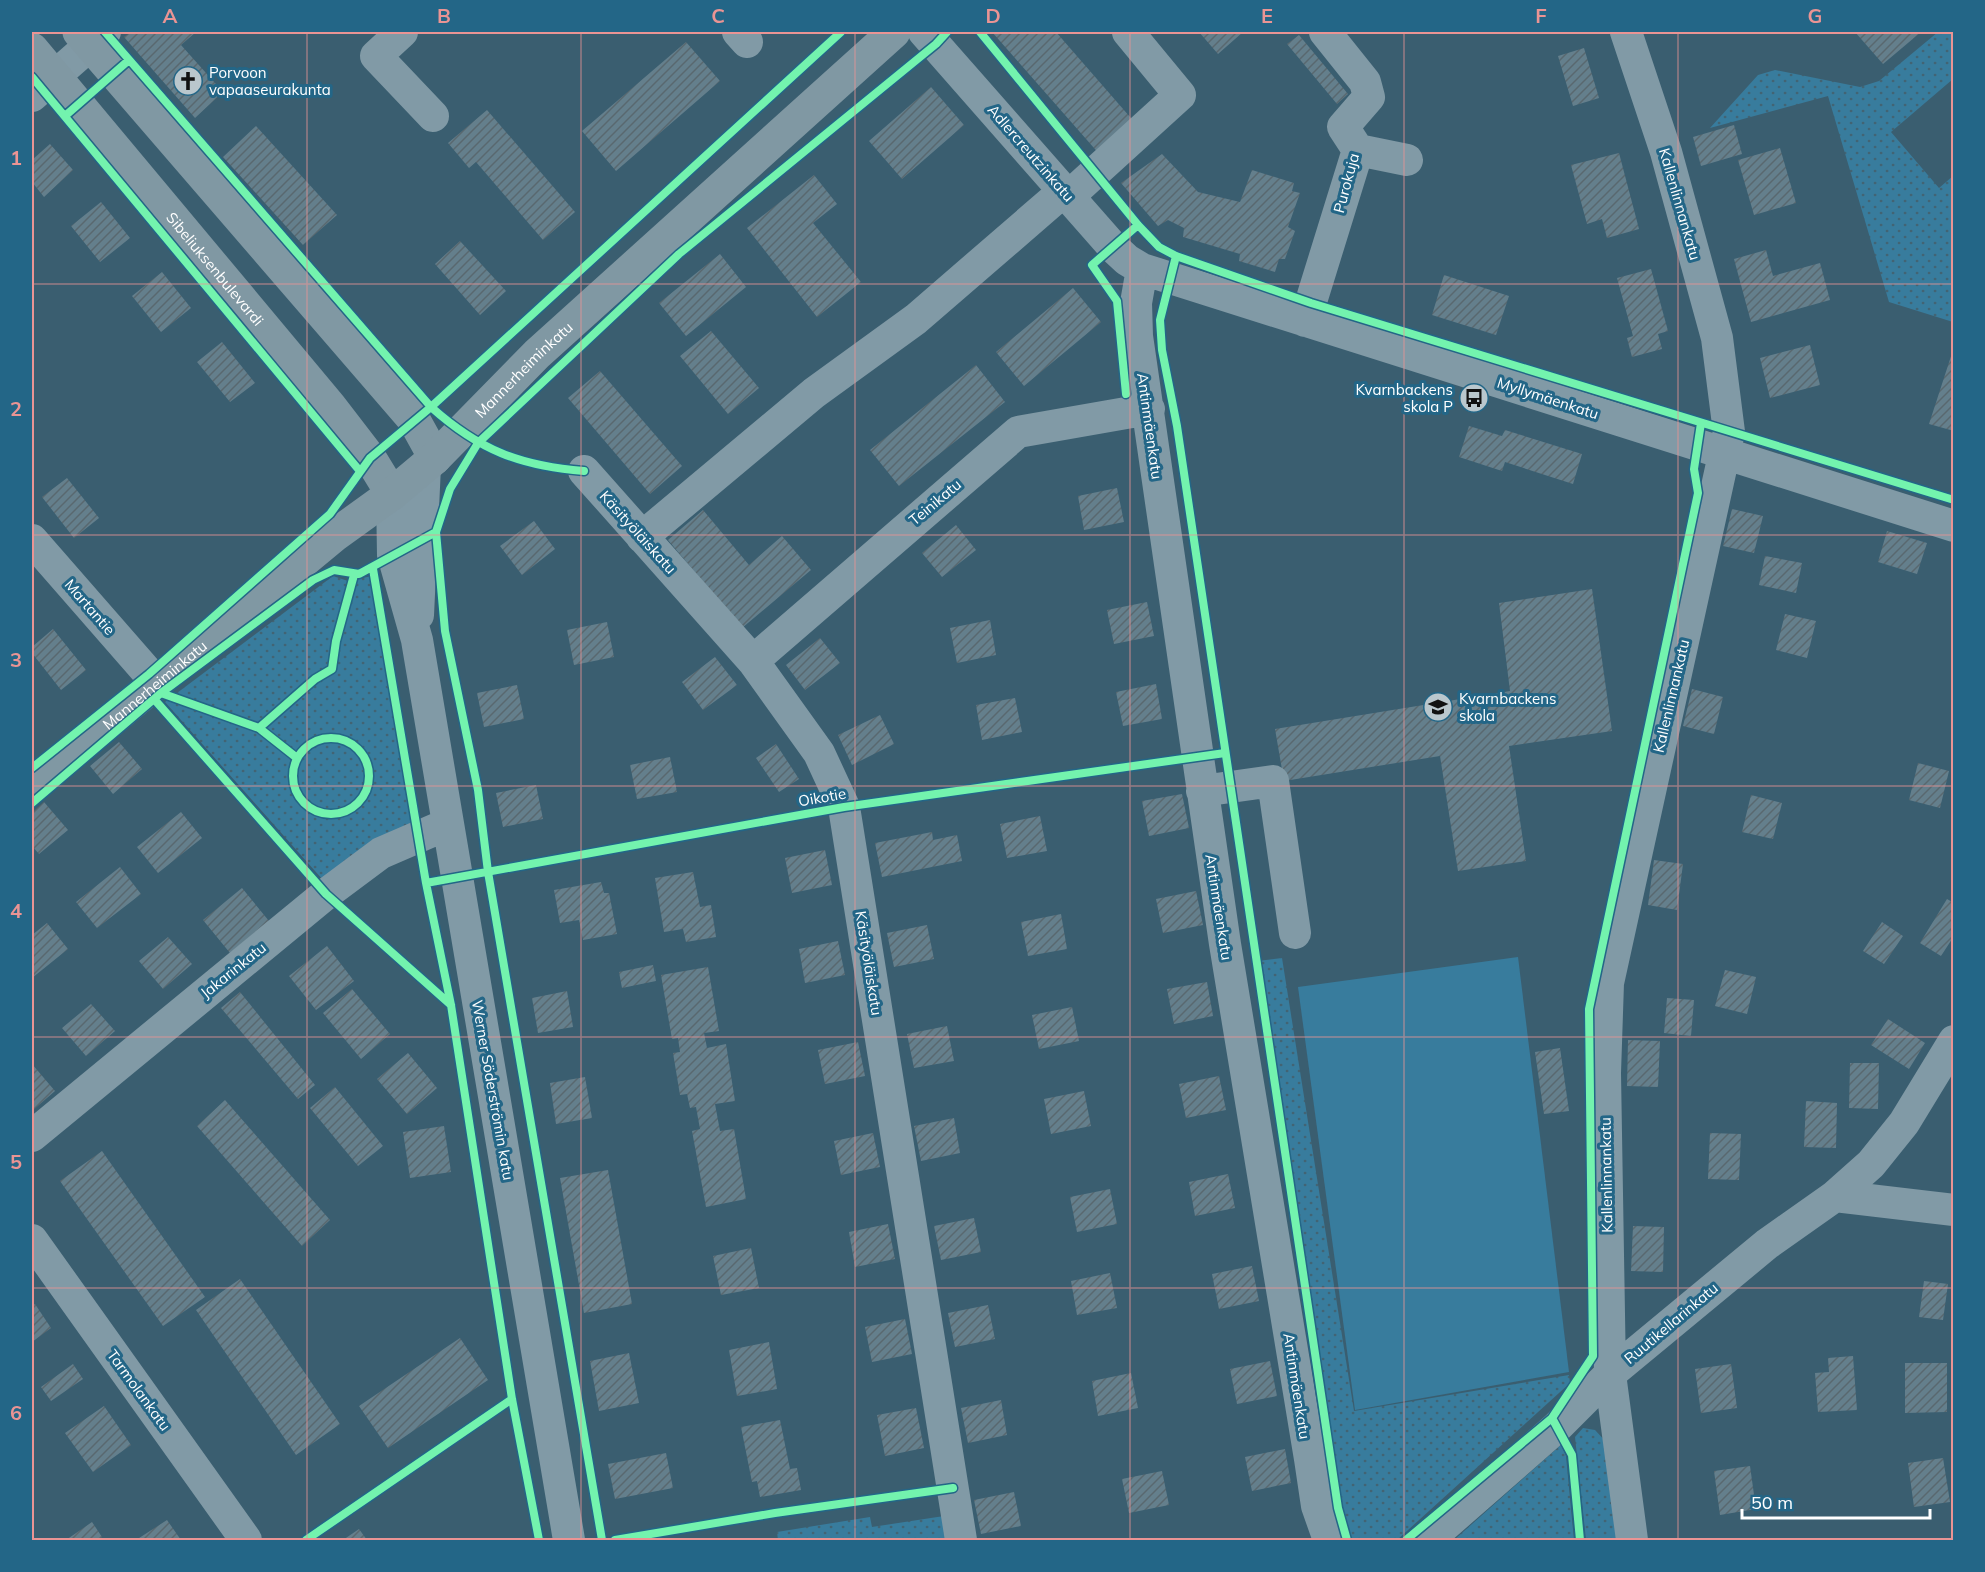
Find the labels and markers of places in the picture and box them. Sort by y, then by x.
place label: Porvoon vapaaseurakunta [209,63,331,99]
church icon: Porvoon vapaaseurakunta [172,65,204,97]
place label: Kvarnbackens skola P [1355,380,1453,416]
bus stop icon: Kvarnbackens skola P [1458,382,1490,414]
place label: Kvarnbackens skola [1459,689,1557,725]
school or university icon: Kvarnbackens skola [1422,691,1454,723]

